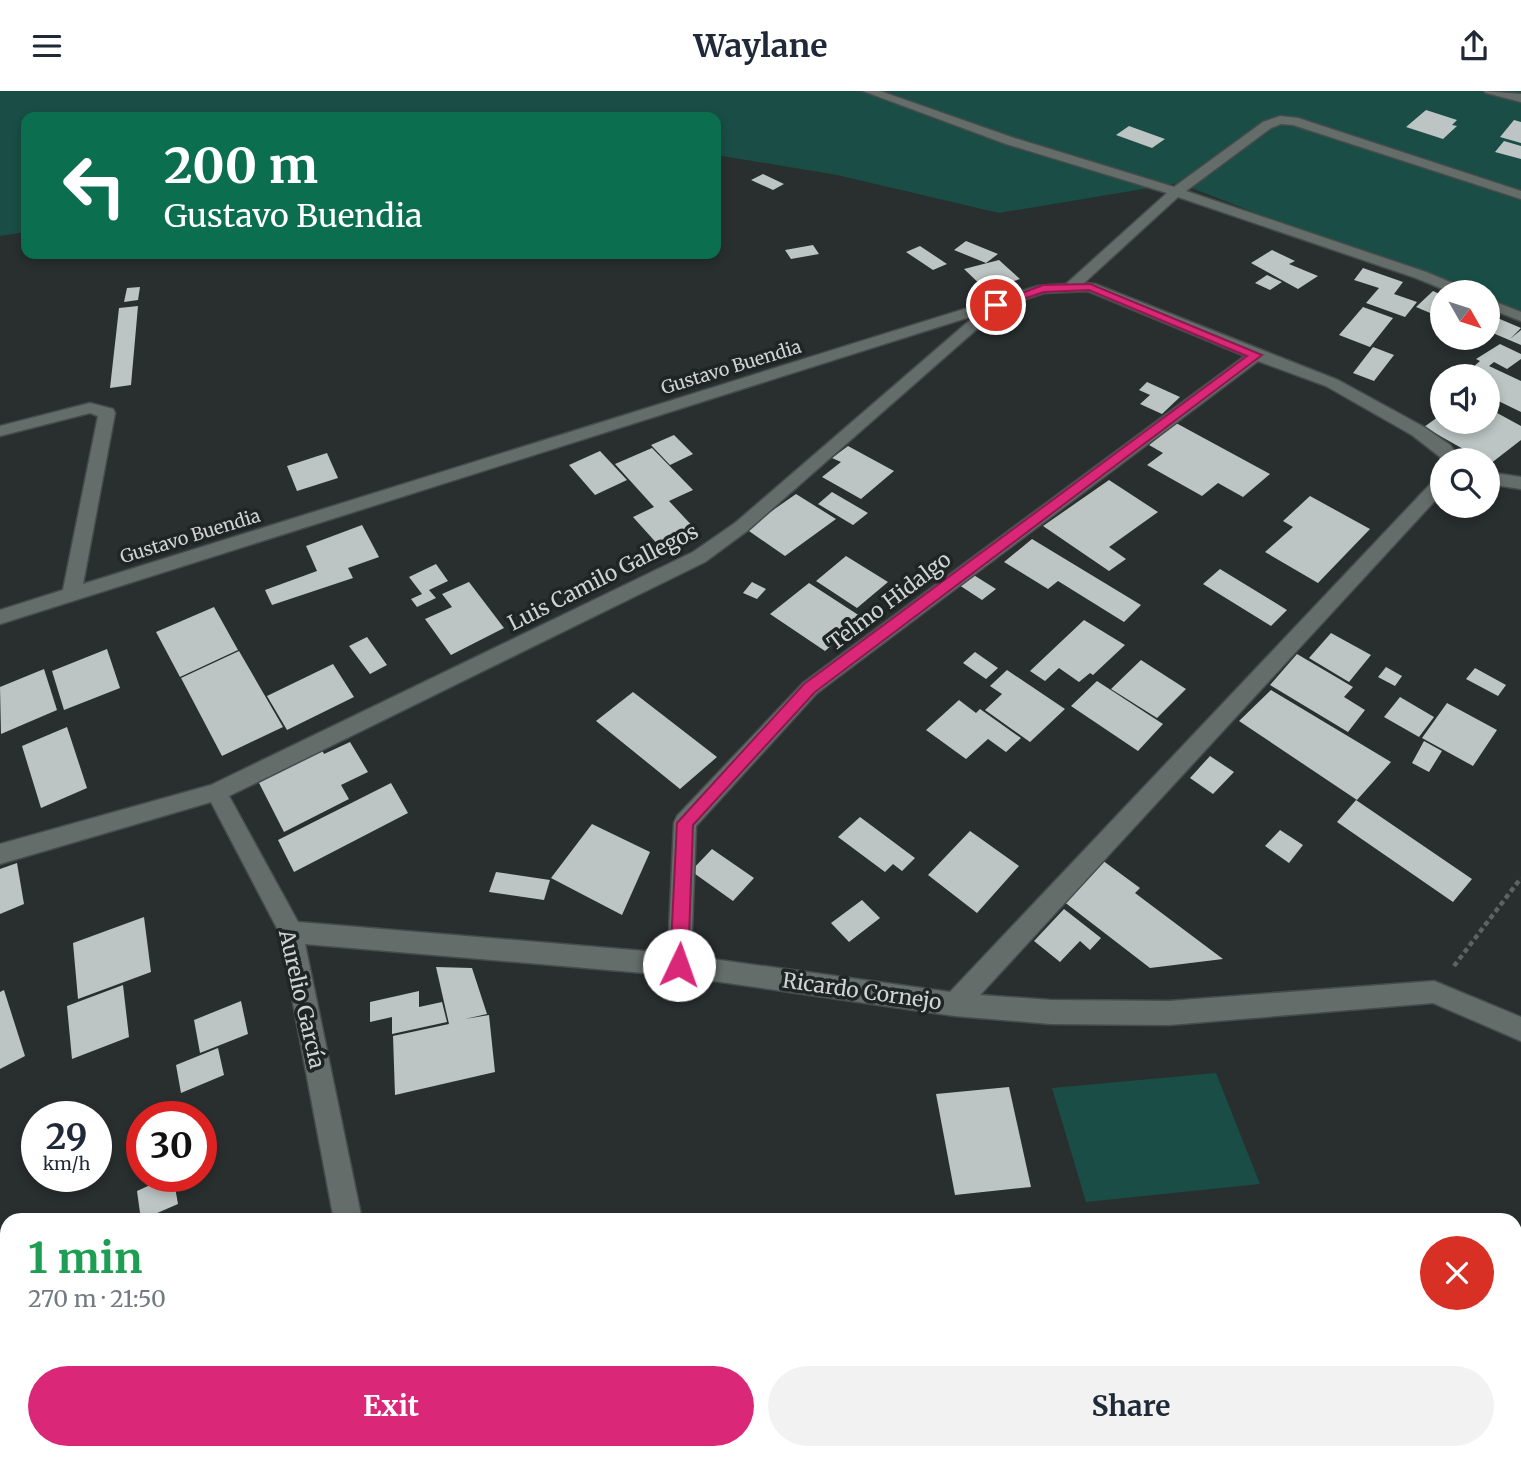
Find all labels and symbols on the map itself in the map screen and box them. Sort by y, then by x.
pin [966,275,1026,335]
north arrow [1430,280,1500,350]
street label: Gustavo Buendia [658,335,804,399]
street label: Gustavo Buendia [117,504,263,568]
street label: Luis Camilo Gallegos [503,517,703,637]
street label: Telmo Hidalgo [822,546,956,656]
street label: Aurelio García [273,926,331,1071]
position arrow [642,928,716,1002]
street label: Ricardo Cornejo [781,966,943,1016]
speed limit sign: 30 [126,1101,217,1192]

